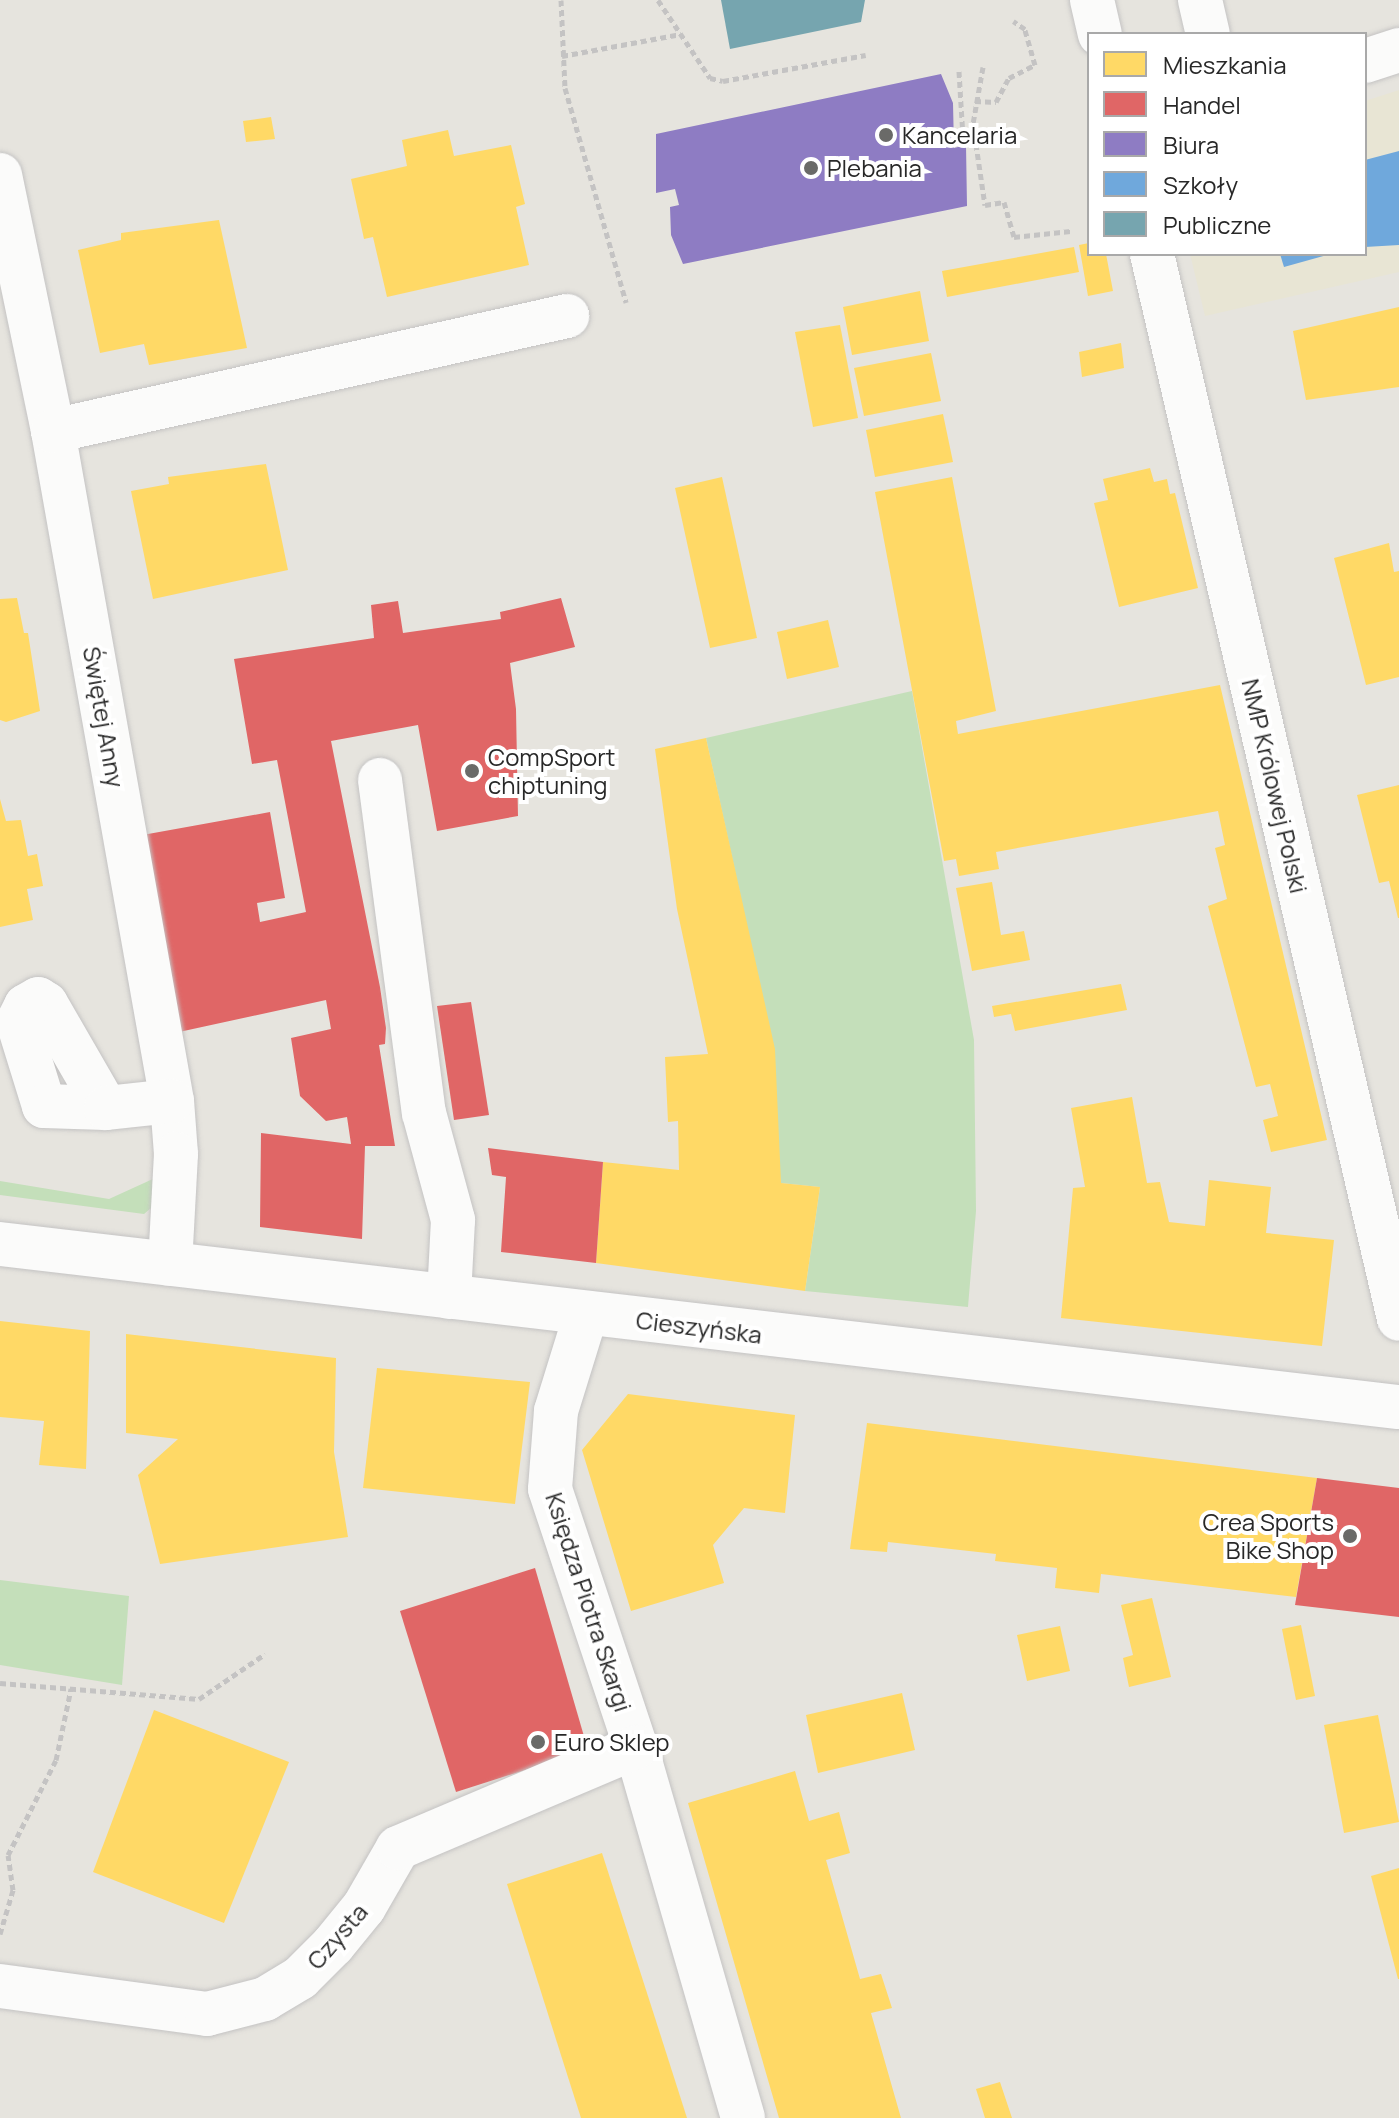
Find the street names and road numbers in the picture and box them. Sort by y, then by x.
street label: Świętej Anny [77,644,131,790]
street label: NMP Królowej Polski [1236,676,1314,896]
street label: Cieszyńska [634,1305,764,1349]
street label: Księdza Piotra Skargi [540,1489,638,1715]
street label: Czysta [301,1897,373,1975]

